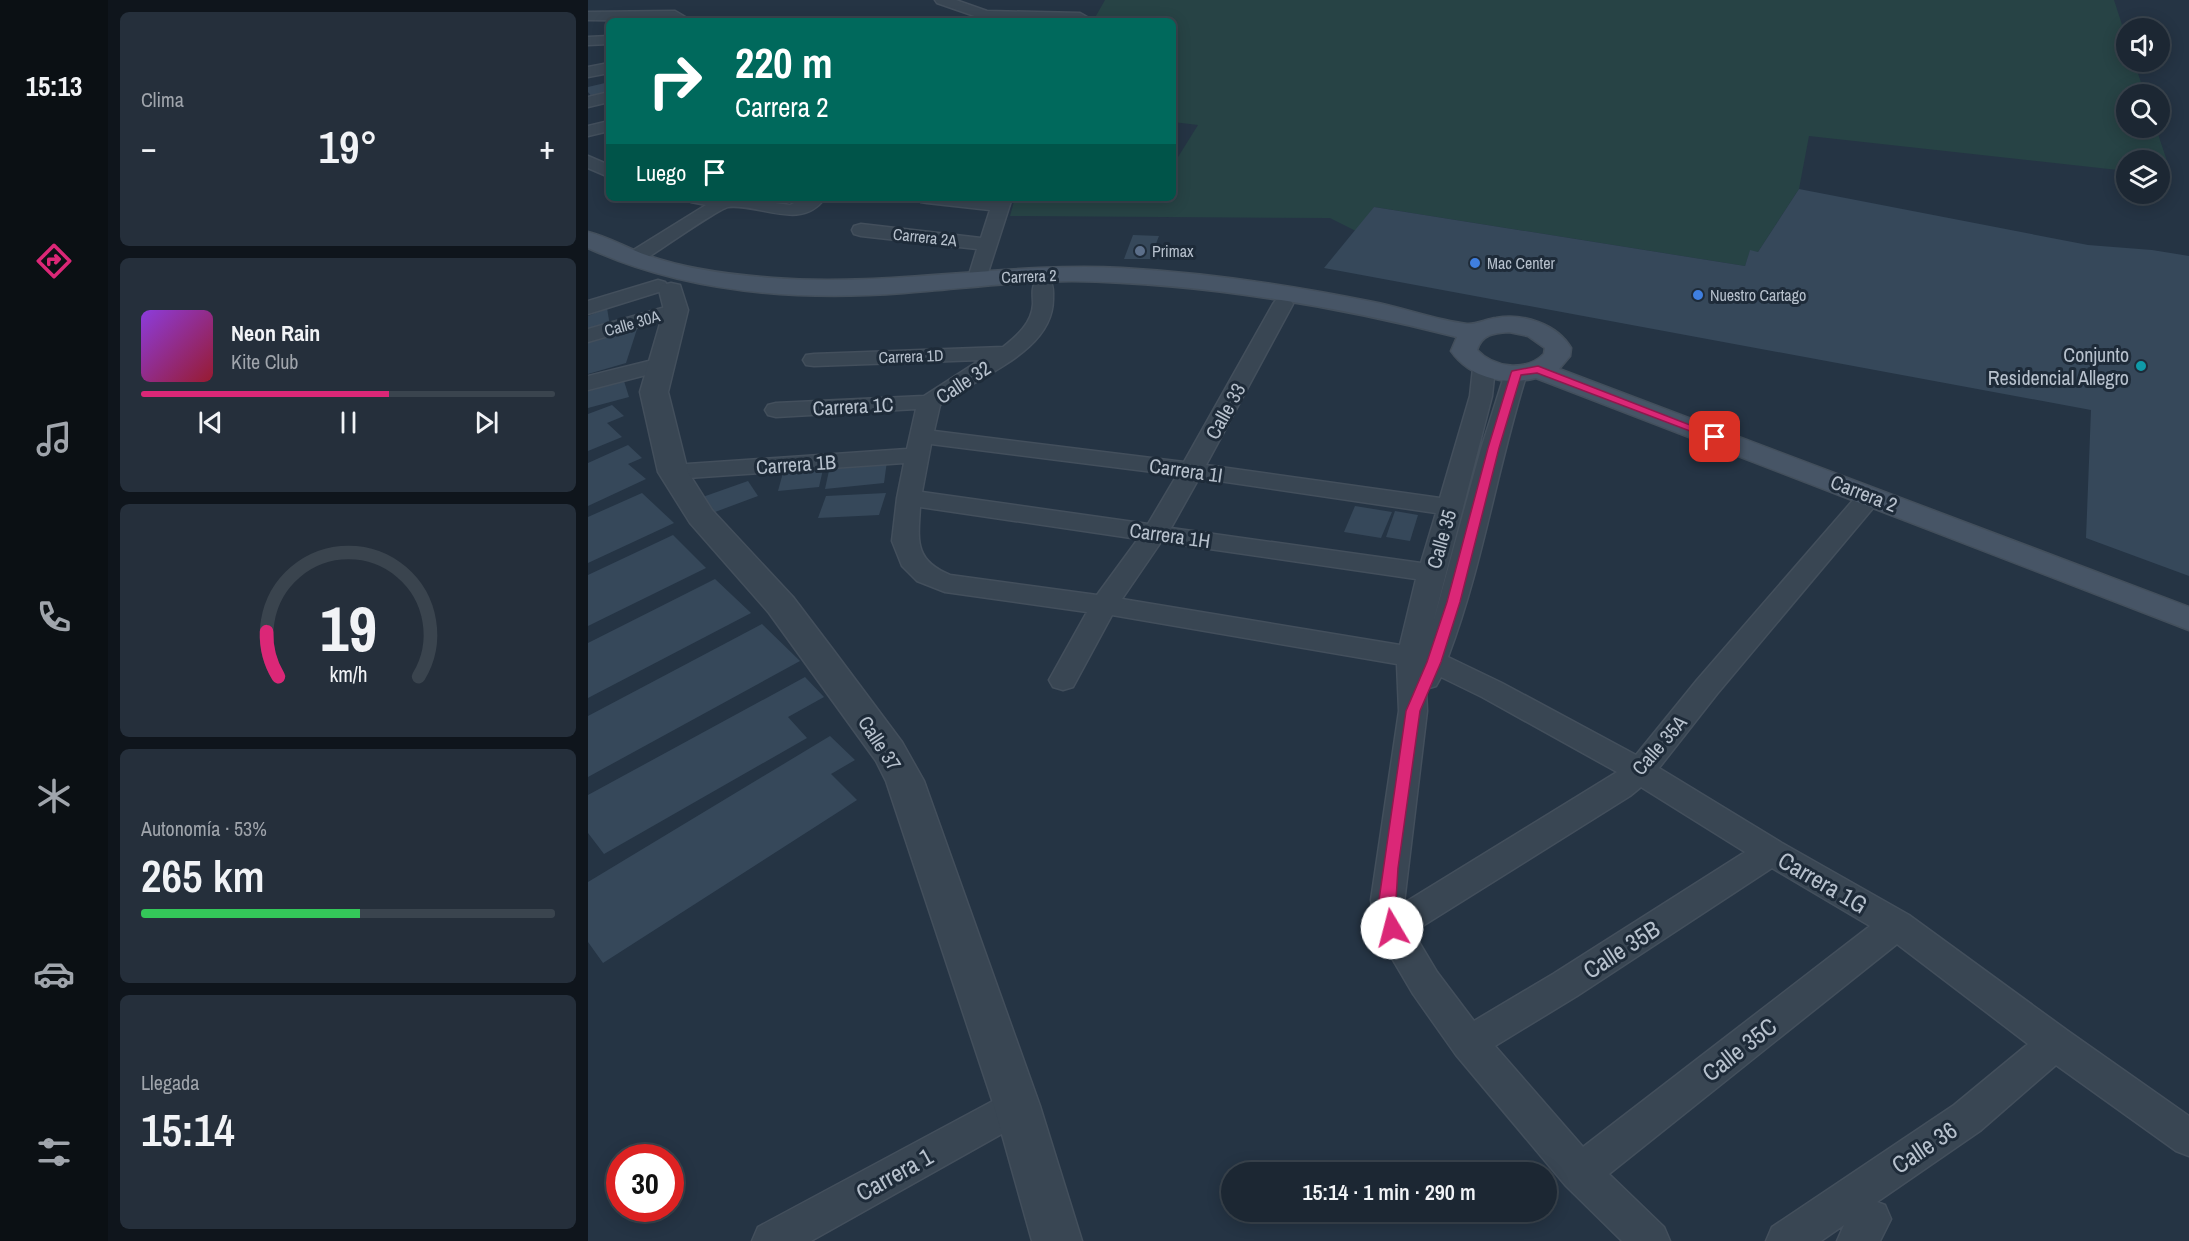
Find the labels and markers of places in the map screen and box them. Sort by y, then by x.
place label: Primax [1152,240,1194,262]
marker: Primax [1133,244,1147,258]
place label: Mac Center [1487,252,1555,274]
marker: Mac Center [1468,256,1482,270]
place label: Nuestro Cartago [1710,284,1806,306]
marker: Nuestro Cartago [1691,288,1705,302]
place label: Conjunto Residencial Allegro [1988,341,2129,391]
marker: Conjunto Residencial Allegro [2134,359,2148,373]
pin [1689,411,1740,462]

